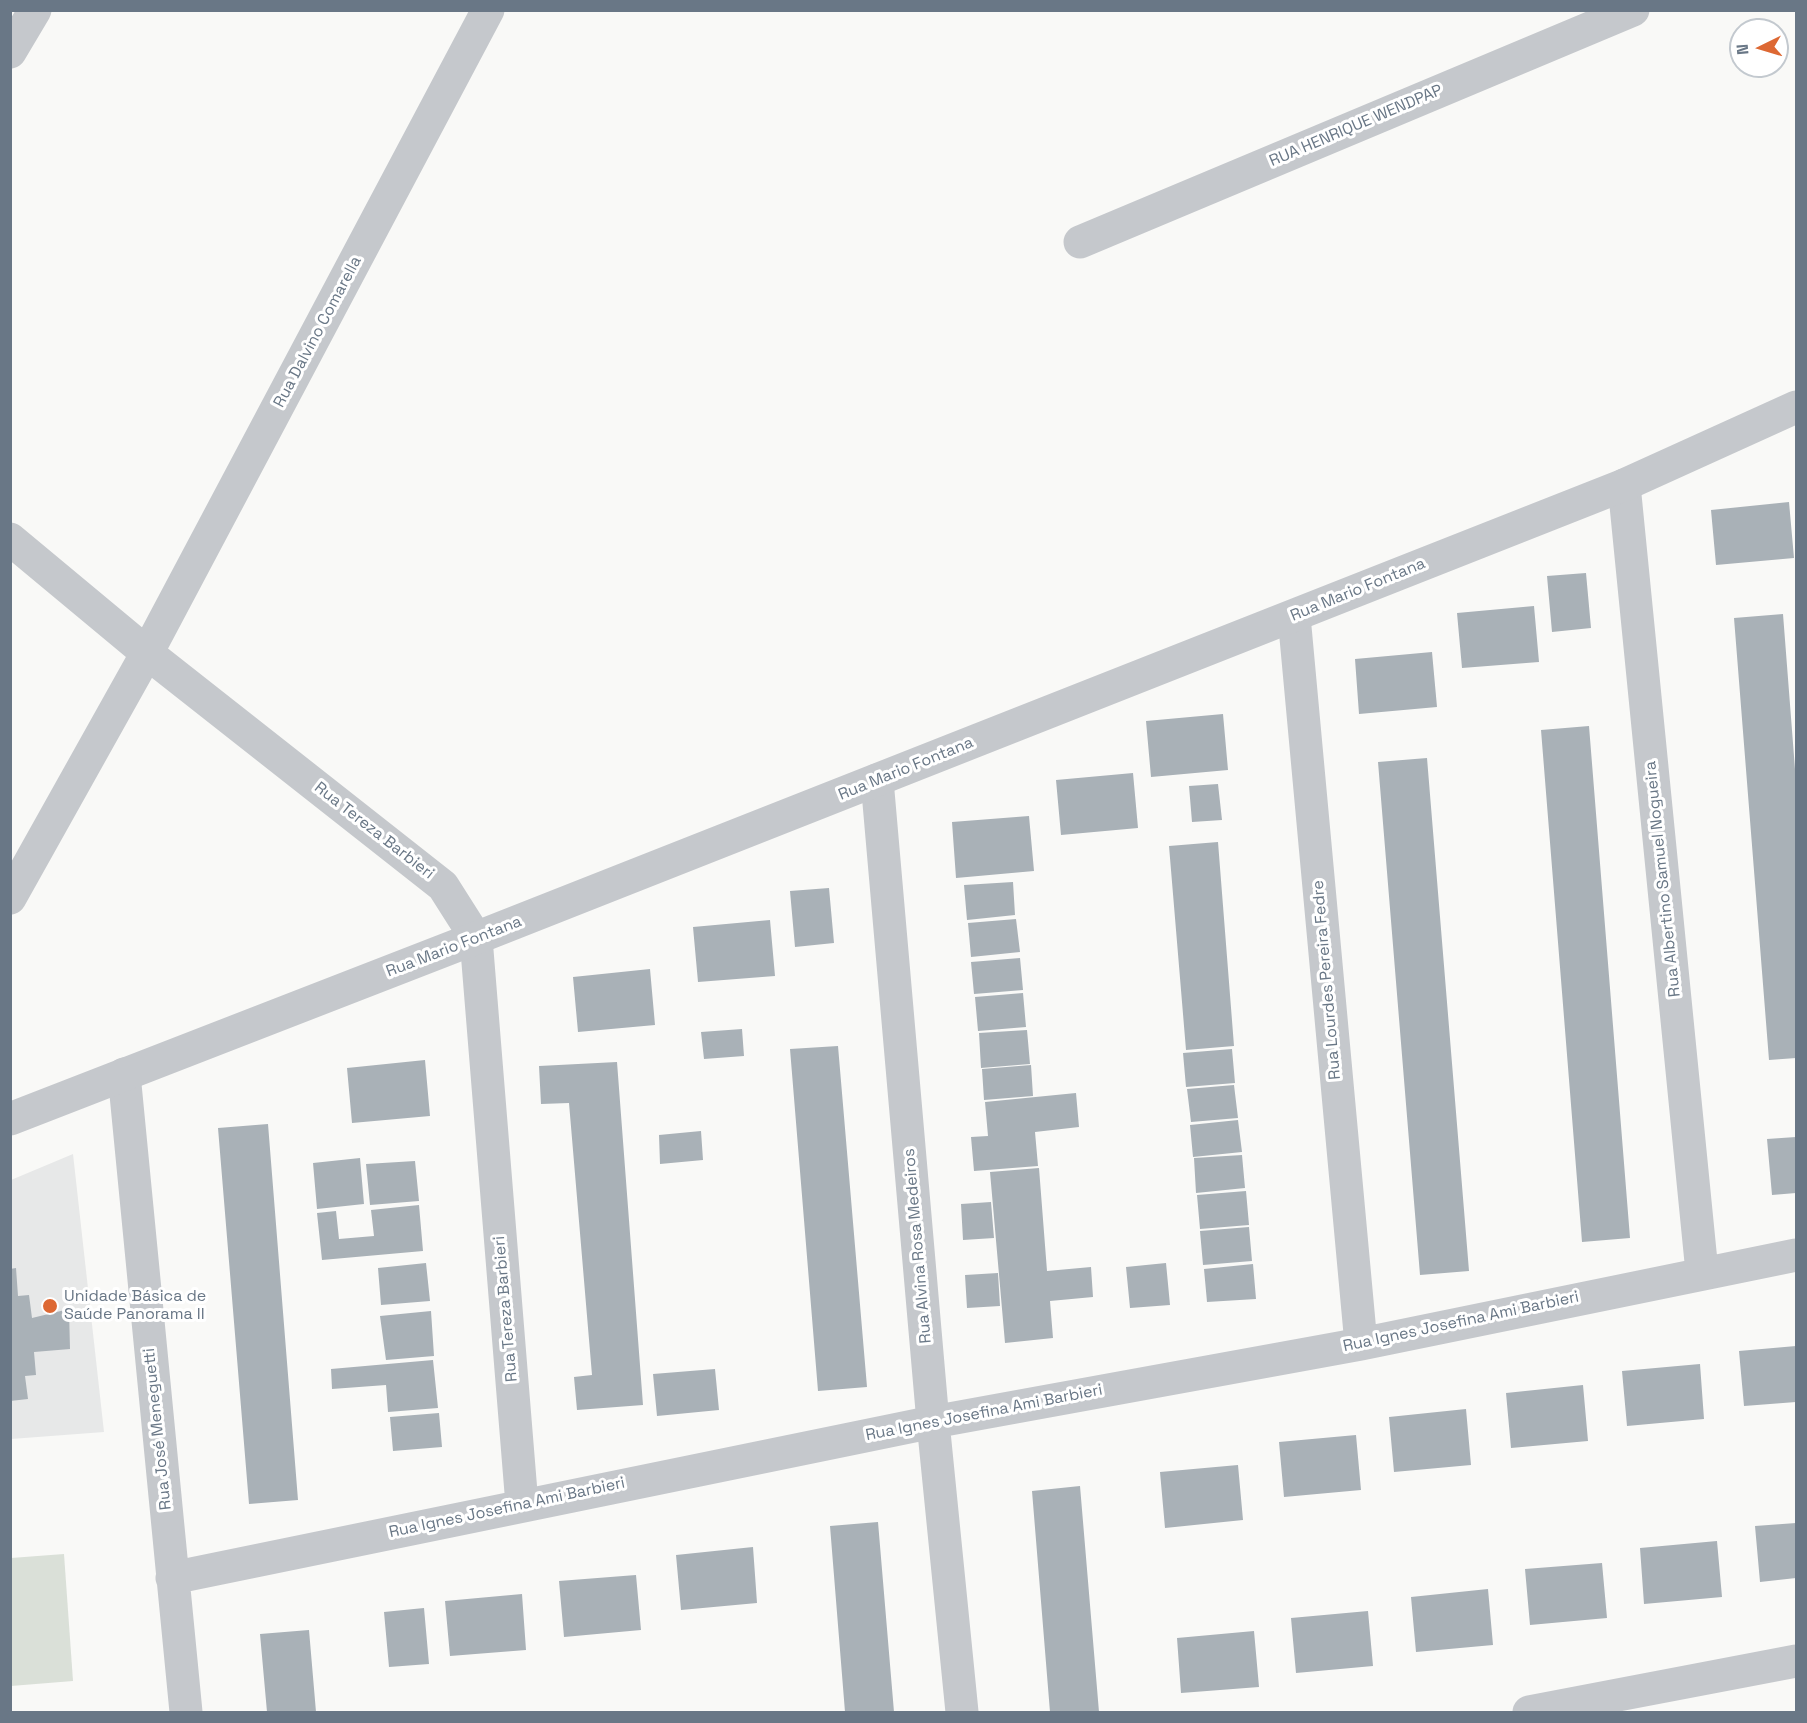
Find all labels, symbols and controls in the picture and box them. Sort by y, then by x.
north arrow [1729,18,1789,78]
text: N [1732,43,1753,56]
street label: RUA HENRIQUE WENDPAP [1267,81,1445,171]
street label: Rua Dalvino Comarella [270,253,366,411]
street label: Rua Mario Fontana [1288,554,1428,626]
street label: Rua Mario Fontana [836,733,976,805]
street label: Rua Albertino Samuel Nogueira [1641,760,1685,998]
street label: Rua Tereza Barbieri [310,778,438,884]
street label: Rua Lourdes Pereira Fedre [1309,879,1345,1081]
street label: Rua Mario Fontana [383,912,525,982]
street label: Rua Alvina Rosa Medeiros [900,1148,936,1344]
street label: Rua Tereza Barbieri [490,1235,522,1383]
place label: Unidade Básica de Saúde Panorama II [64,1287,206,1325]
street label: Rua Ignes Josefina Ami Barbieri [1341,1288,1581,1356]
marker: Unidade Básica de Saúde Panorama II [41,1297,59,1315]
street label: Rua José Meneguetti [140,1347,176,1511]
street label: Rua Ignes Josefina Ami Barbieri [864,1381,1104,1445]
street label: Rua Ignes Josefina Ami Barbieri [387,1474,627,1542]

